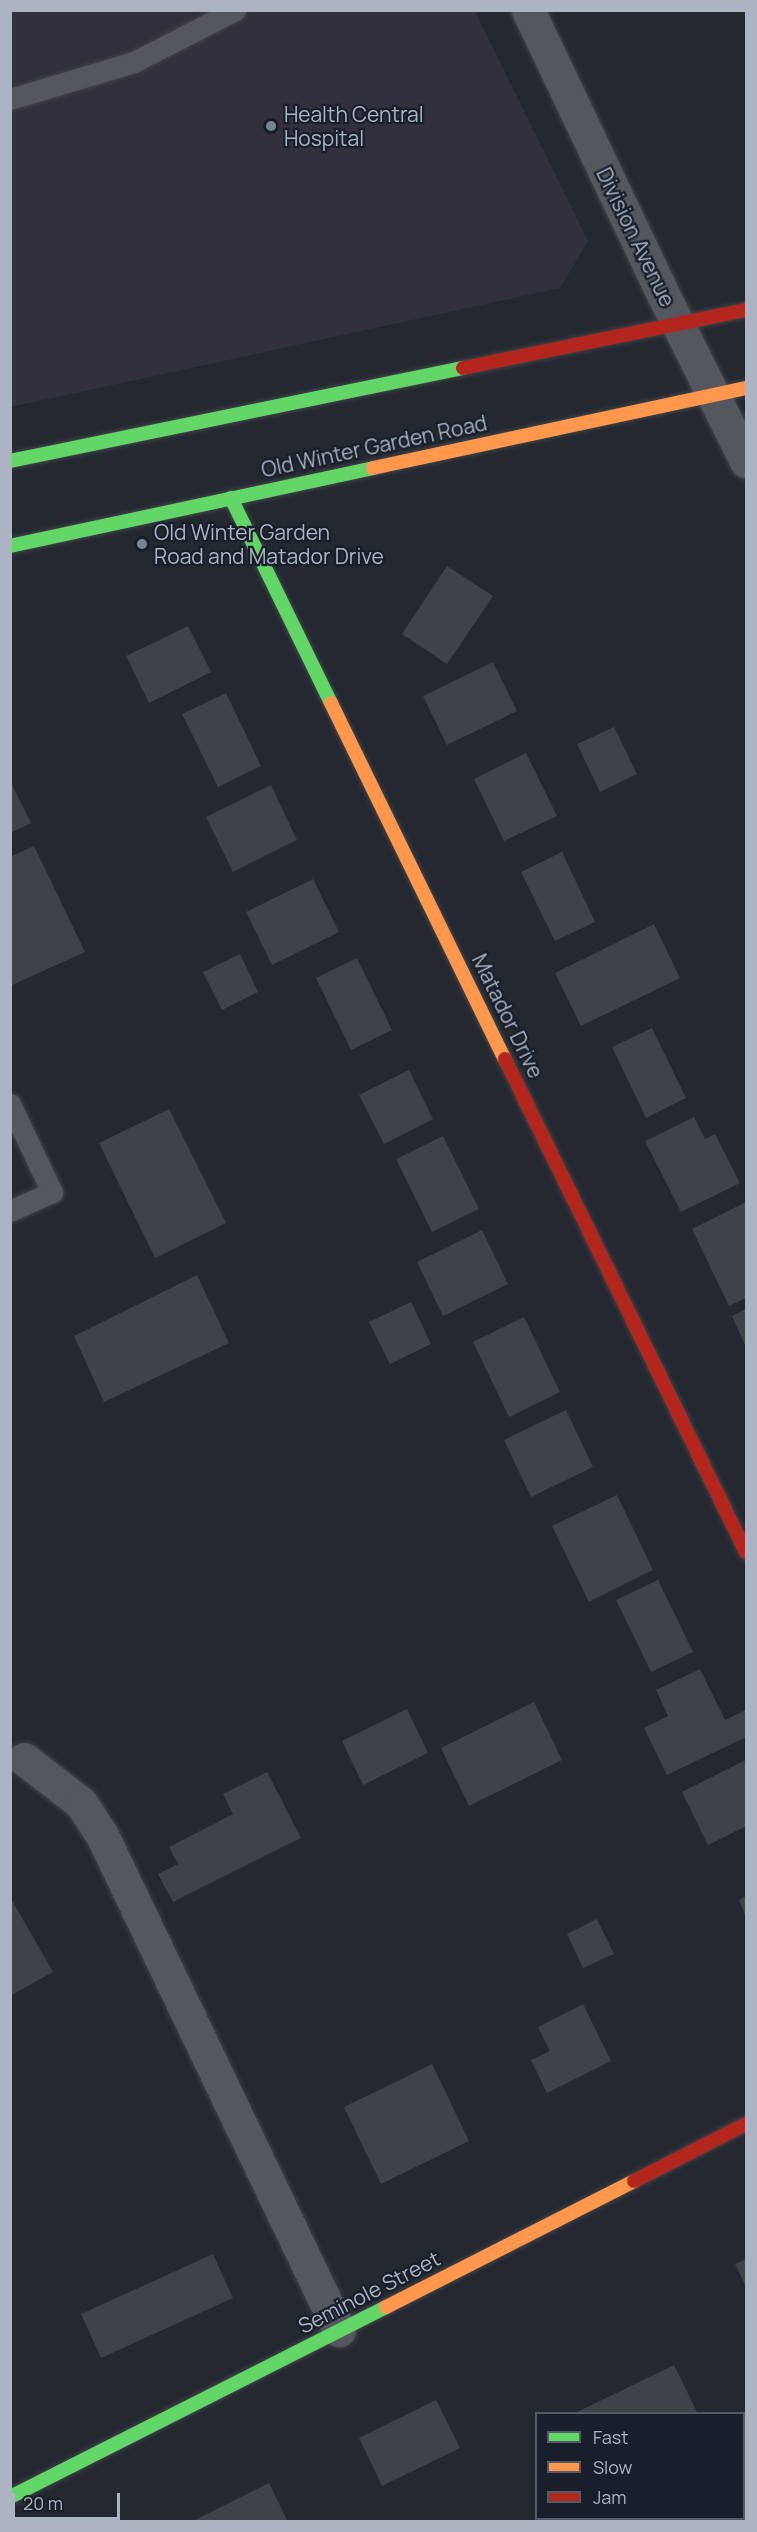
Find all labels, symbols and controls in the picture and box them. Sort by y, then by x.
place label: Health Central Hospital [284,101,424,151]
marker: Health Central Hospital [262,117,280,135]
street label: Division Avenue [591,163,681,311]
street label: Old Winter Garden Road [259,410,489,482]
place label: Old Winter Garden Road and Matador Drive [154,519,384,569]
marker: Old Winter Garden Road and Matador Drive [135,537,149,551]
street label: Matador Drive [467,950,549,1082]
street label: Seminole Street [294,2245,444,2339]
legend [535,2412,745,2520]
text: Fast [593,2425,628,2449]
text: Slow [593,2455,632,2479]
scale bar [15,2481,123,2519]
text: Jam [593,2485,627,2509]
text: 20 m [23,2491,63,2515]

